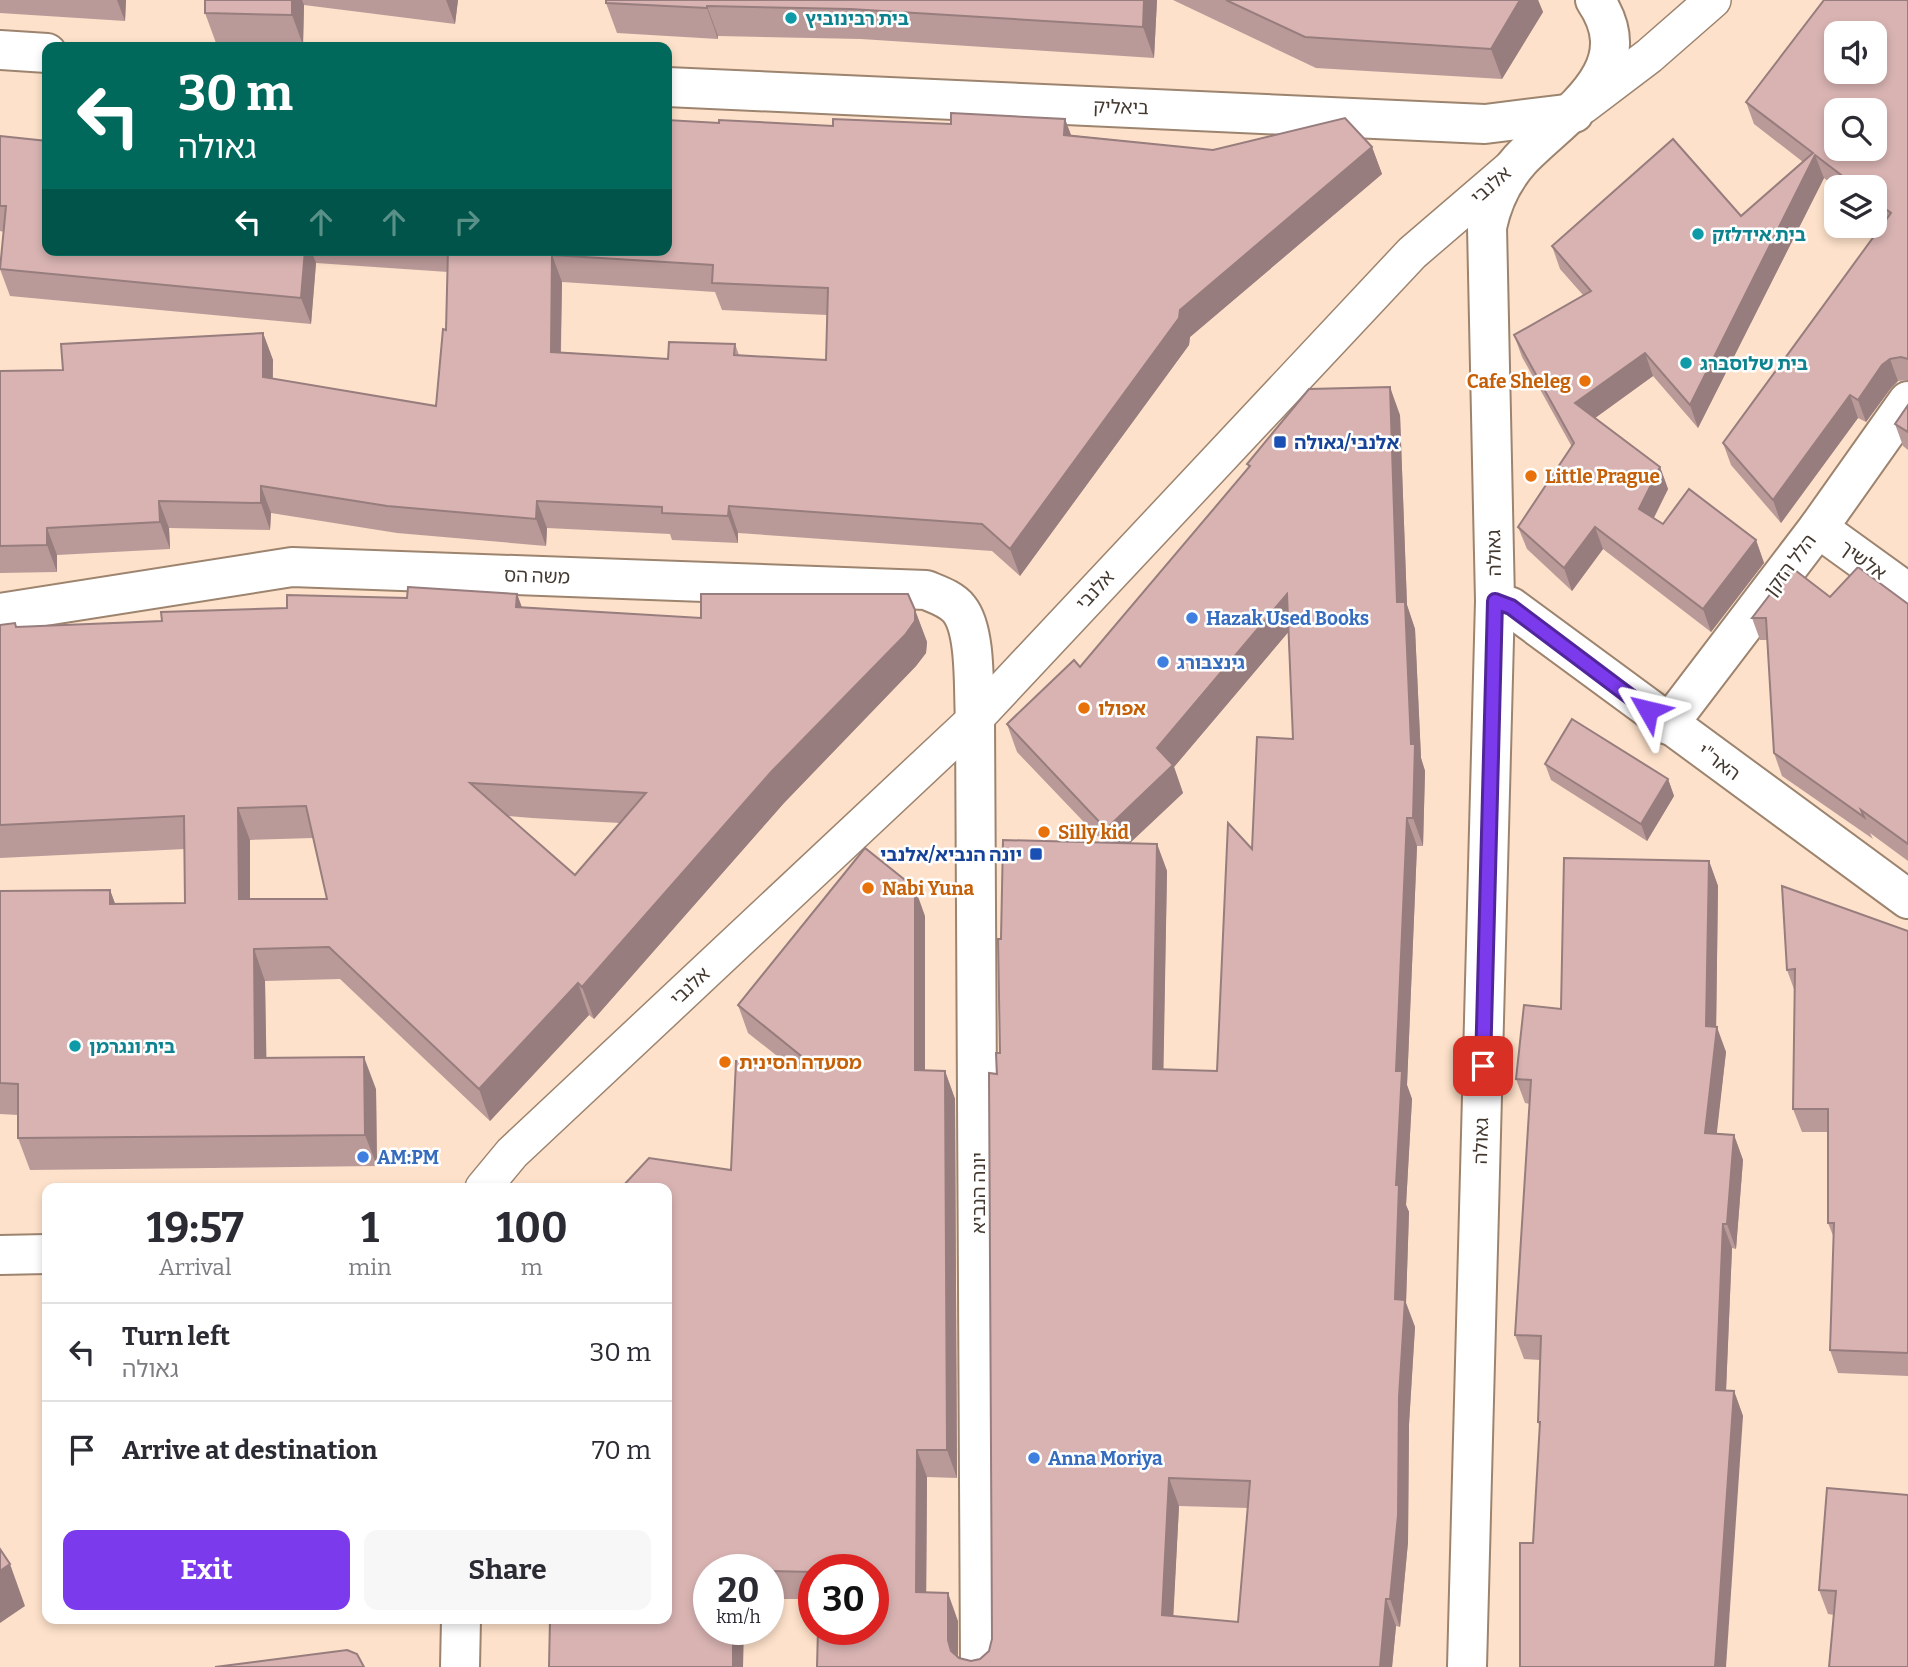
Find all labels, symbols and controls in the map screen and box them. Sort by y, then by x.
place label: בית רבינוביץ [805,7,909,30]
marker: בית רבינוביץ [783,10,799,26]
map controls [1824,21,1887,238]
button: sound [1824,21,1887,84]
text: 30 m [178,64,293,123]
icon: left [63,70,154,161]
street label: ביאליק [1093,95,1149,119]
button: search [1824,98,1887,161]
text: גאולה [178,128,257,166]
street label: אלנבי [1466,161,1516,209]
button: layers [1824,175,1887,238]
icon: left [229,203,267,241]
icon: ahead [302,203,340,241]
icon: ahead [375,203,413,241]
icon: right [448,203,486,241]
place label: בית אידלזק [1712,223,1806,246]
marker: בית אידלזק [1690,226,1706,242]
place label: בית שלוסברג [1700,352,1808,375]
marker: בית שלוסברג [1678,355,1694,371]
place label: Cafe Sheleg [1467,370,1571,393]
marker: Cafe Sheleg [1577,373,1593,389]
place label: אלנבי/גאולה [1294,431,1399,454]
marker: אלנבי/גאולה [1272,434,1288,450]
place label: Little Prague [1545,465,1660,488]
marker: Little Prague [1523,468,1539,484]
street label: גאולה [1482,529,1506,577]
street label: הלל הזקן [1759,529,1821,601]
street label: אלשיך [1835,535,1891,585]
street label: משה הס [503,563,571,589]
street label: אלנבי [1071,566,1119,614]
place label: Hazak Used Books [1206,607,1369,630]
marker: Hazak Used Books [1184,610,1200,626]
place label: גינצבורג [1177,651,1245,674]
marker: גינצבורג [1155,654,1171,670]
position arrow [1611,673,1685,747]
place label: אפולו [1098,697,1146,720]
marker: אפולו [1076,700,1092,716]
street label: האר"י [1693,739,1745,785]
place label: Silly kid [1058,821,1130,844]
marker: Silly kid [1036,824,1052,840]
place label: יונה הנביא/אלנבי [880,843,1022,866]
marker: יונה הנביא/אלנבי [1028,846,1044,862]
place label: Nabi Yuna [882,877,975,900]
marker: Nabi Yuna [860,880,876,896]
street label: אלנבי [666,962,714,1010]
place label: בית ונגרמן [89,1035,175,1058]
pin [1453,1036,1513,1096]
marker: בית ונגרמן [67,1038,83,1054]
icon: arrive [1464,1047,1502,1085]
place label: מסעדה הסינית [739,1051,862,1074]
marker: מסעדה הסינית [717,1054,733,1070]
street label: גאולה [1469,1117,1493,1165]
place label: AM:PM [377,1146,439,1169]
marker: AM:PM [355,1149,371,1165]
street label: יונה הנביא [967,1152,990,1234]
text: 19:57 [146,1203,244,1253]
text: 1 [361,1203,379,1253]
text: 100 [496,1203,568,1253]
text: Arrival [159,1253,232,1281]
text: min [348,1253,392,1281]
text: m [521,1253,543,1281]
text: Turn left [122,1321,230,1352]
icon: left [63,1333,101,1371]
text: 30 m [590,1337,651,1368]
text: גאולה [122,1355,179,1383]
icon: arrive [63,1431,101,1469]
text: Arrive at destination [122,1435,377,1466]
text: 70 m [592,1435,651,1466]
place label: Anna Moriya [1048,1447,1163,1470]
marker: Anna Moriya [1026,1450,1042,1466]
button: Exit [63,1530,350,1610]
button: Share [364,1530,651,1610]
speed limit sign: 30 [798,1554,889,1645]
text: 20 [718,1569,759,1611]
text: km/h [716,1606,761,1628]

